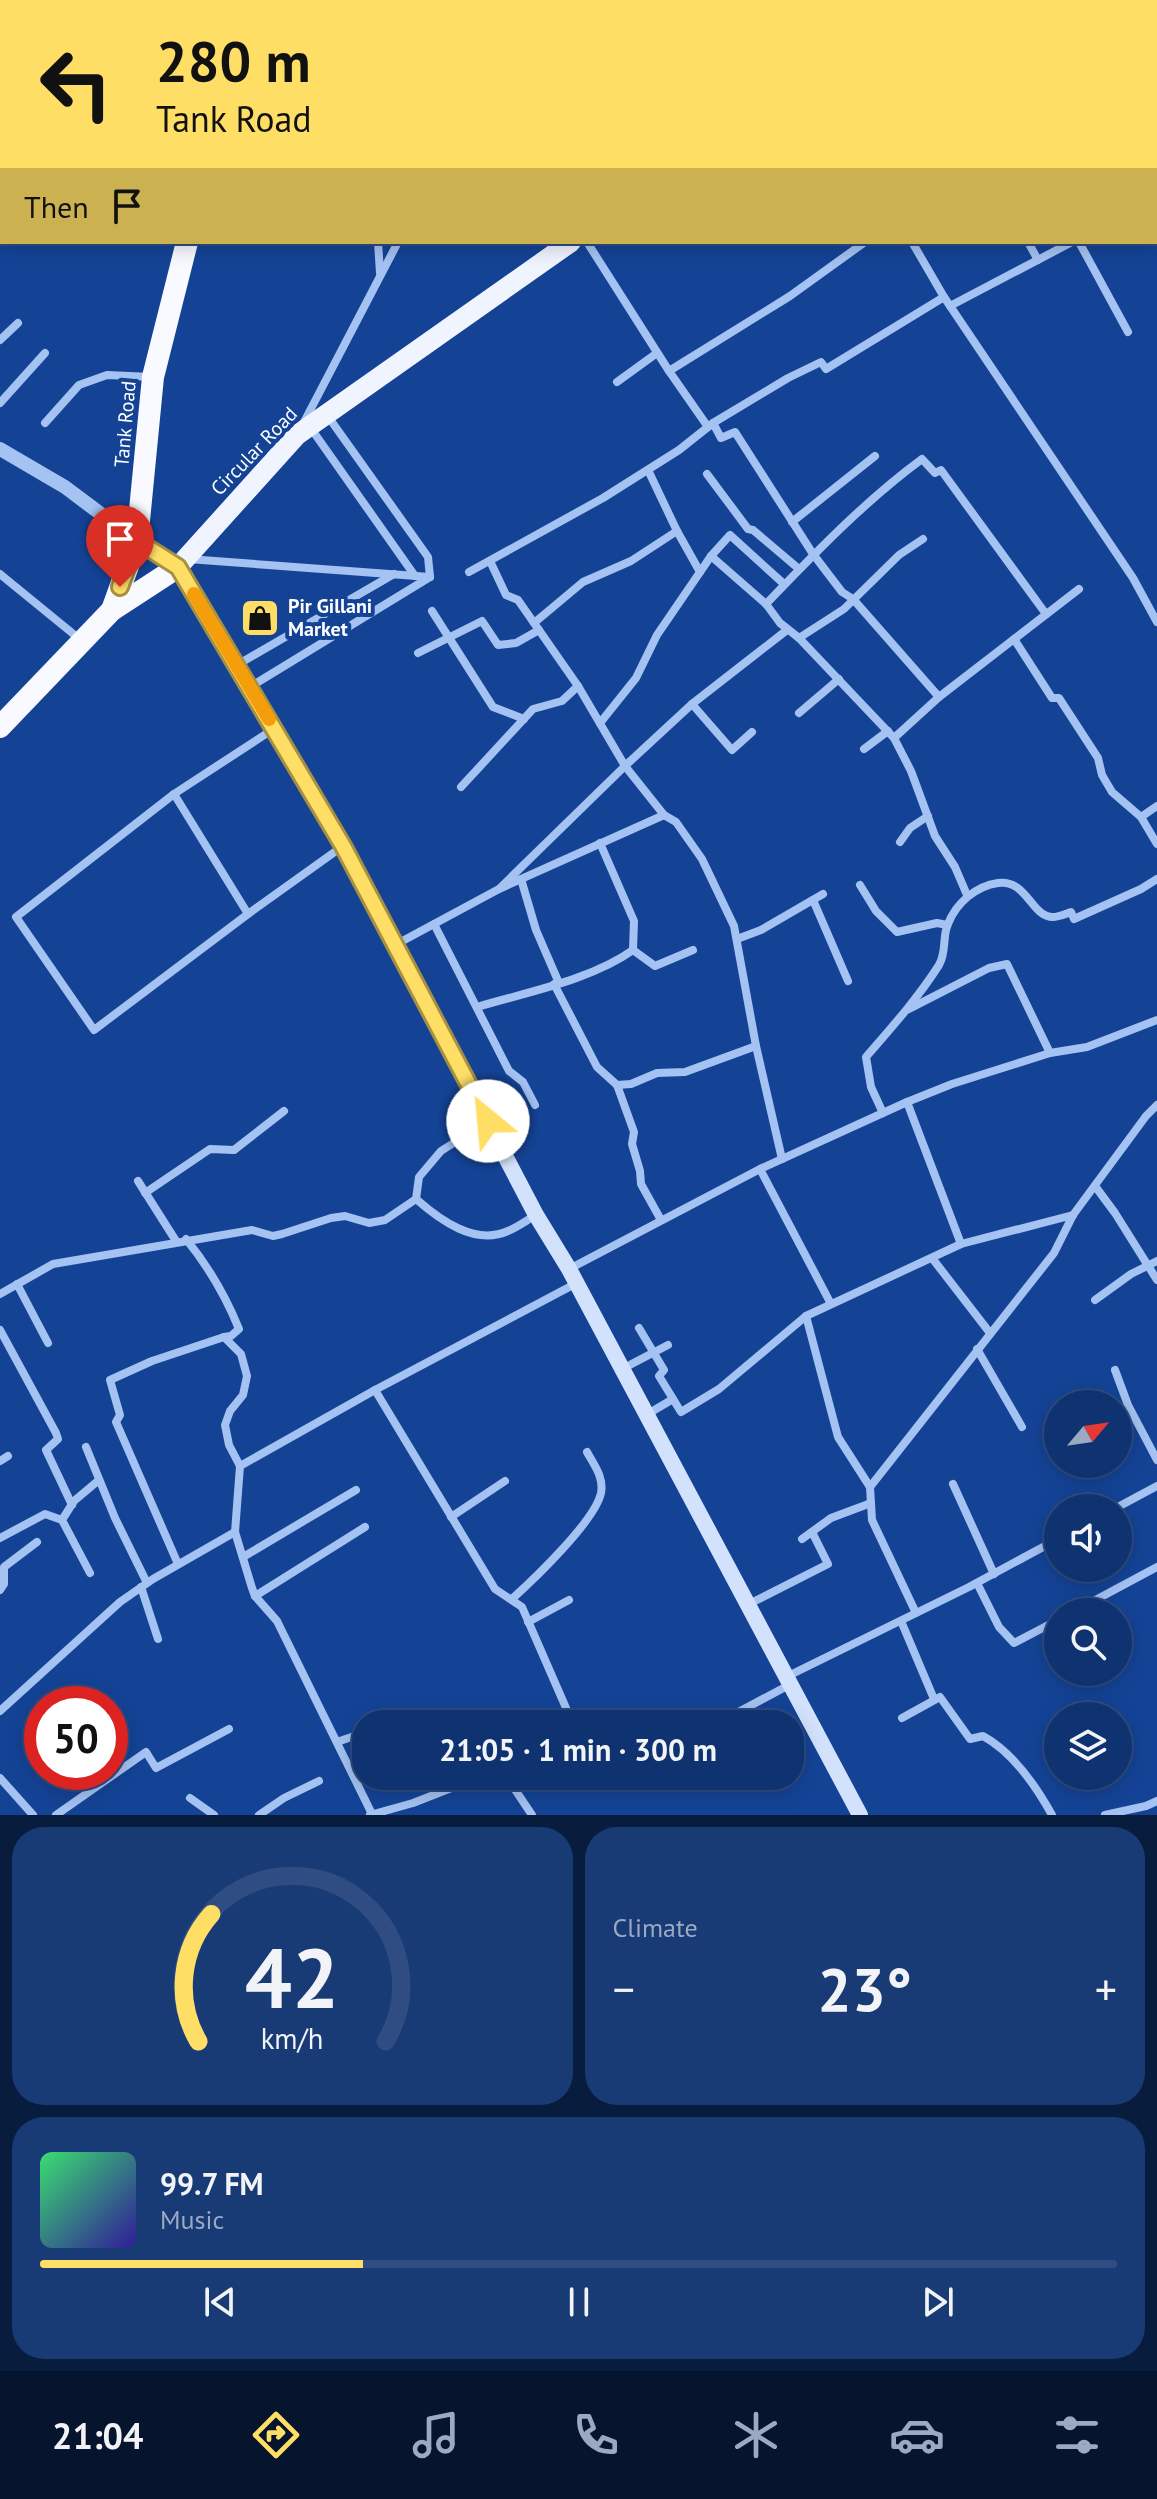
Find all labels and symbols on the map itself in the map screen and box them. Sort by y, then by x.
street label: Tank Road [108,380,142,468]
street label: Circular Road [205,401,303,501]
pin [86,505,154,587]
place label: Pir Gillani Market [288,593,372,642]
shop icon: Pir Gillani Market [239,597,281,639]
position arrow [446,1079,530,1163]
north arrow [1044,1390,1132,1478]
speed limit sign: 50 [24,1686,128,1790]

